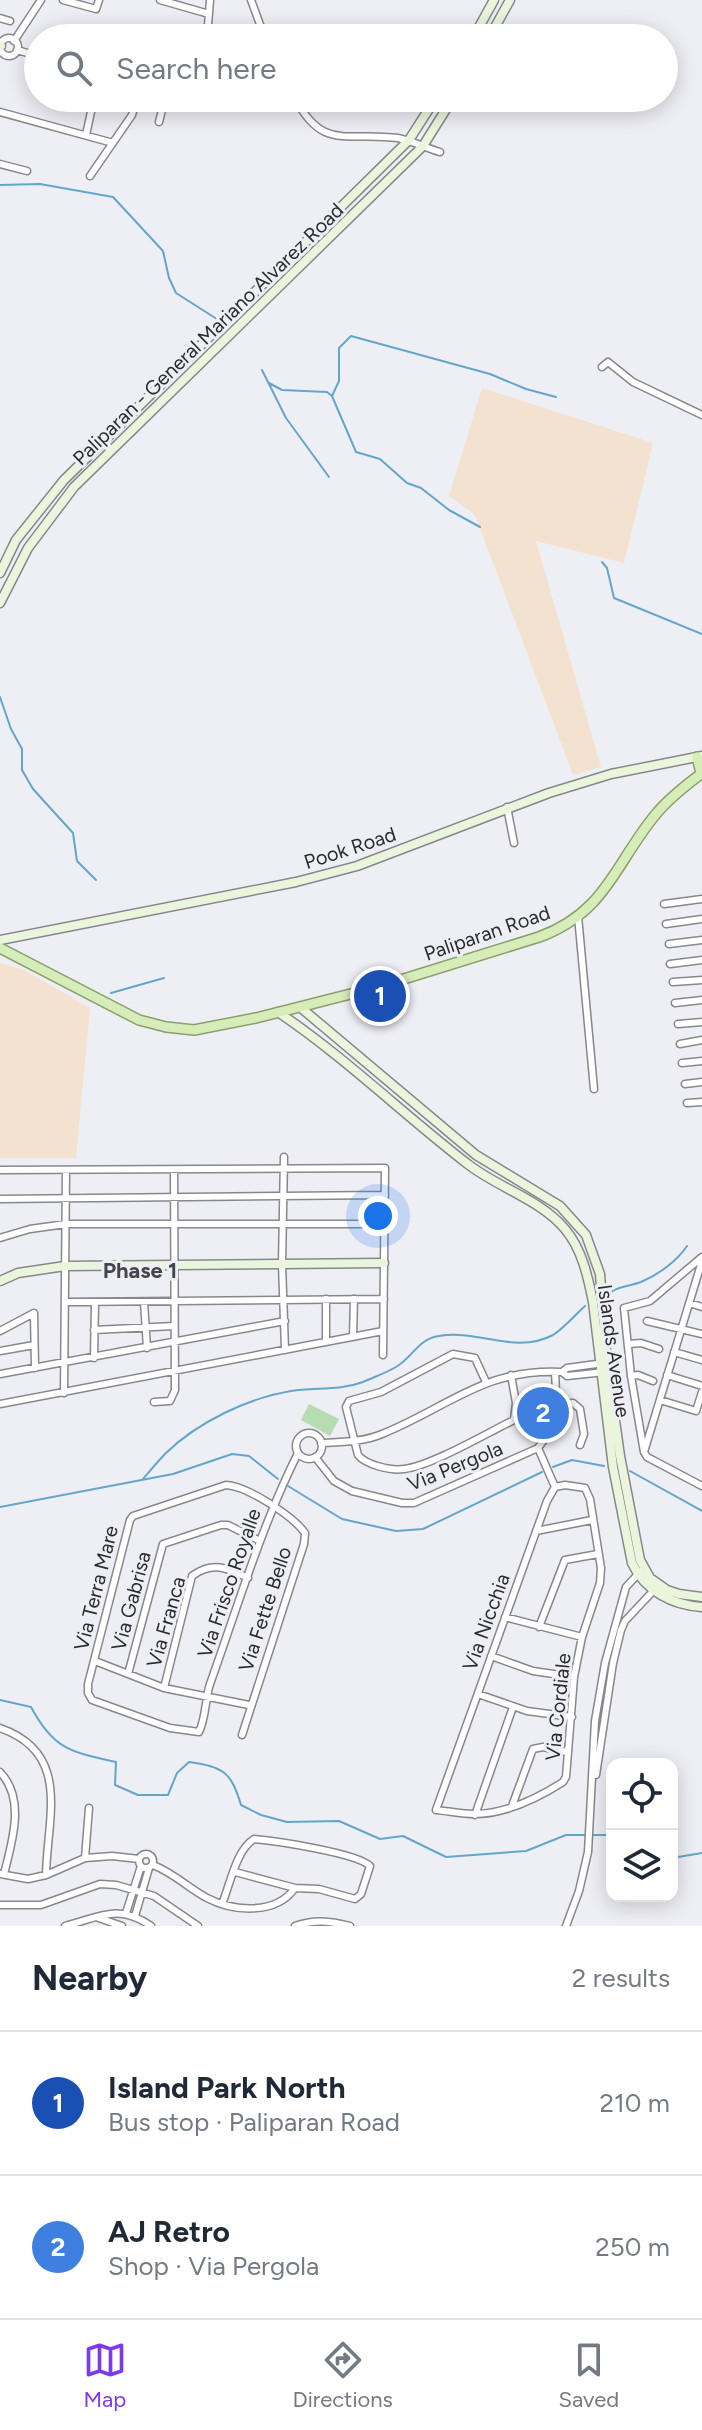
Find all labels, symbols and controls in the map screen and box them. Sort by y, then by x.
search box [24,24,678,112]
icon: search [52,46,96,90]
text: Search here [116,50,276,87]
street label: Paliparan - General Mariano Alvarez Road [68,198,348,470]
street label: Pook Road [301,822,399,874]
street label: Paliparan Road [421,900,553,966]
pin: 1 [354,966,406,1026]
your location [358,1196,398,1236]
district label: Phase 1 [103,1257,177,1284]
street label: Islands Avenue [593,1283,635,1419]
pin: 2 [517,1383,569,1443]
street label: Via Pergola [404,1436,506,1496]
street label: Via Frisco Royalle [192,1505,266,1661]
street label: Via Terra Mare [69,1523,123,1653]
street label: Via Fette Bello [234,1544,296,1674]
street label: Via Gabrisa [106,1549,156,1653]
street label: Via Nicchia [457,1570,515,1674]
street label: Via Franca [142,1574,190,1670]
street label: Via Cordiale [540,1652,576,1762]
map controls [606,1758,678,1902]
button: locate [606,1758,678,1830]
button: layers [606,1830,678,1902]
text: Nearby [32,1958,147,1999]
text: 2 results [572,1962,670,1994]
text: Island Park North [108,2069,346,2106]
text: 1 [53,2087,63,2119]
text: 210 m [600,2087,670,2119]
text: Bus stop · Paliparan Road [108,2106,400,2138]
text: AJ Retro [108,2213,230,2250]
text: 2 [50,2231,66,2263]
text: 250 m [595,2231,670,2263]
text: Shop · Via Pergola [108,2250,319,2282]
tab: Map [83,2338,127,2413]
tab: Directions [293,2338,393,2413]
tab: Saved [558,2338,619,2413]

